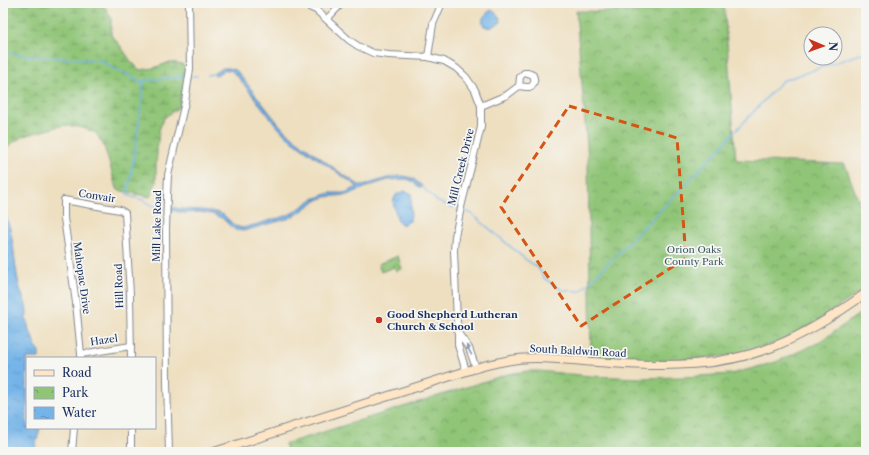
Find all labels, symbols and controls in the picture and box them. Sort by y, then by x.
north arrow [803,26,843,66]
text: N [826,41,840,52]
street label: Mill Creek Drive [445,127,477,207]
street label: Convair [77,187,117,205]
street label: Mill Lake Road [150,190,164,262]
street label: Mahopac Drive [70,241,94,315]
park label: Orion Oaks County Park [664,243,725,268]
street label: Hill Road [112,263,126,309]
place label: Good Shepherd Lutheran Church & School [387,308,518,333]
marker: Good Shepherd Lutheran Church & School [374,315,384,325]
street label: Hazel [89,332,119,348]
street label: South Baldwin Road [529,342,627,360]
one-way arrow [466,344,472,356]
legend [26,357,156,429]
text: Road [62,365,92,380]
text: Park [62,385,89,400]
text: Water [61,405,96,420]

